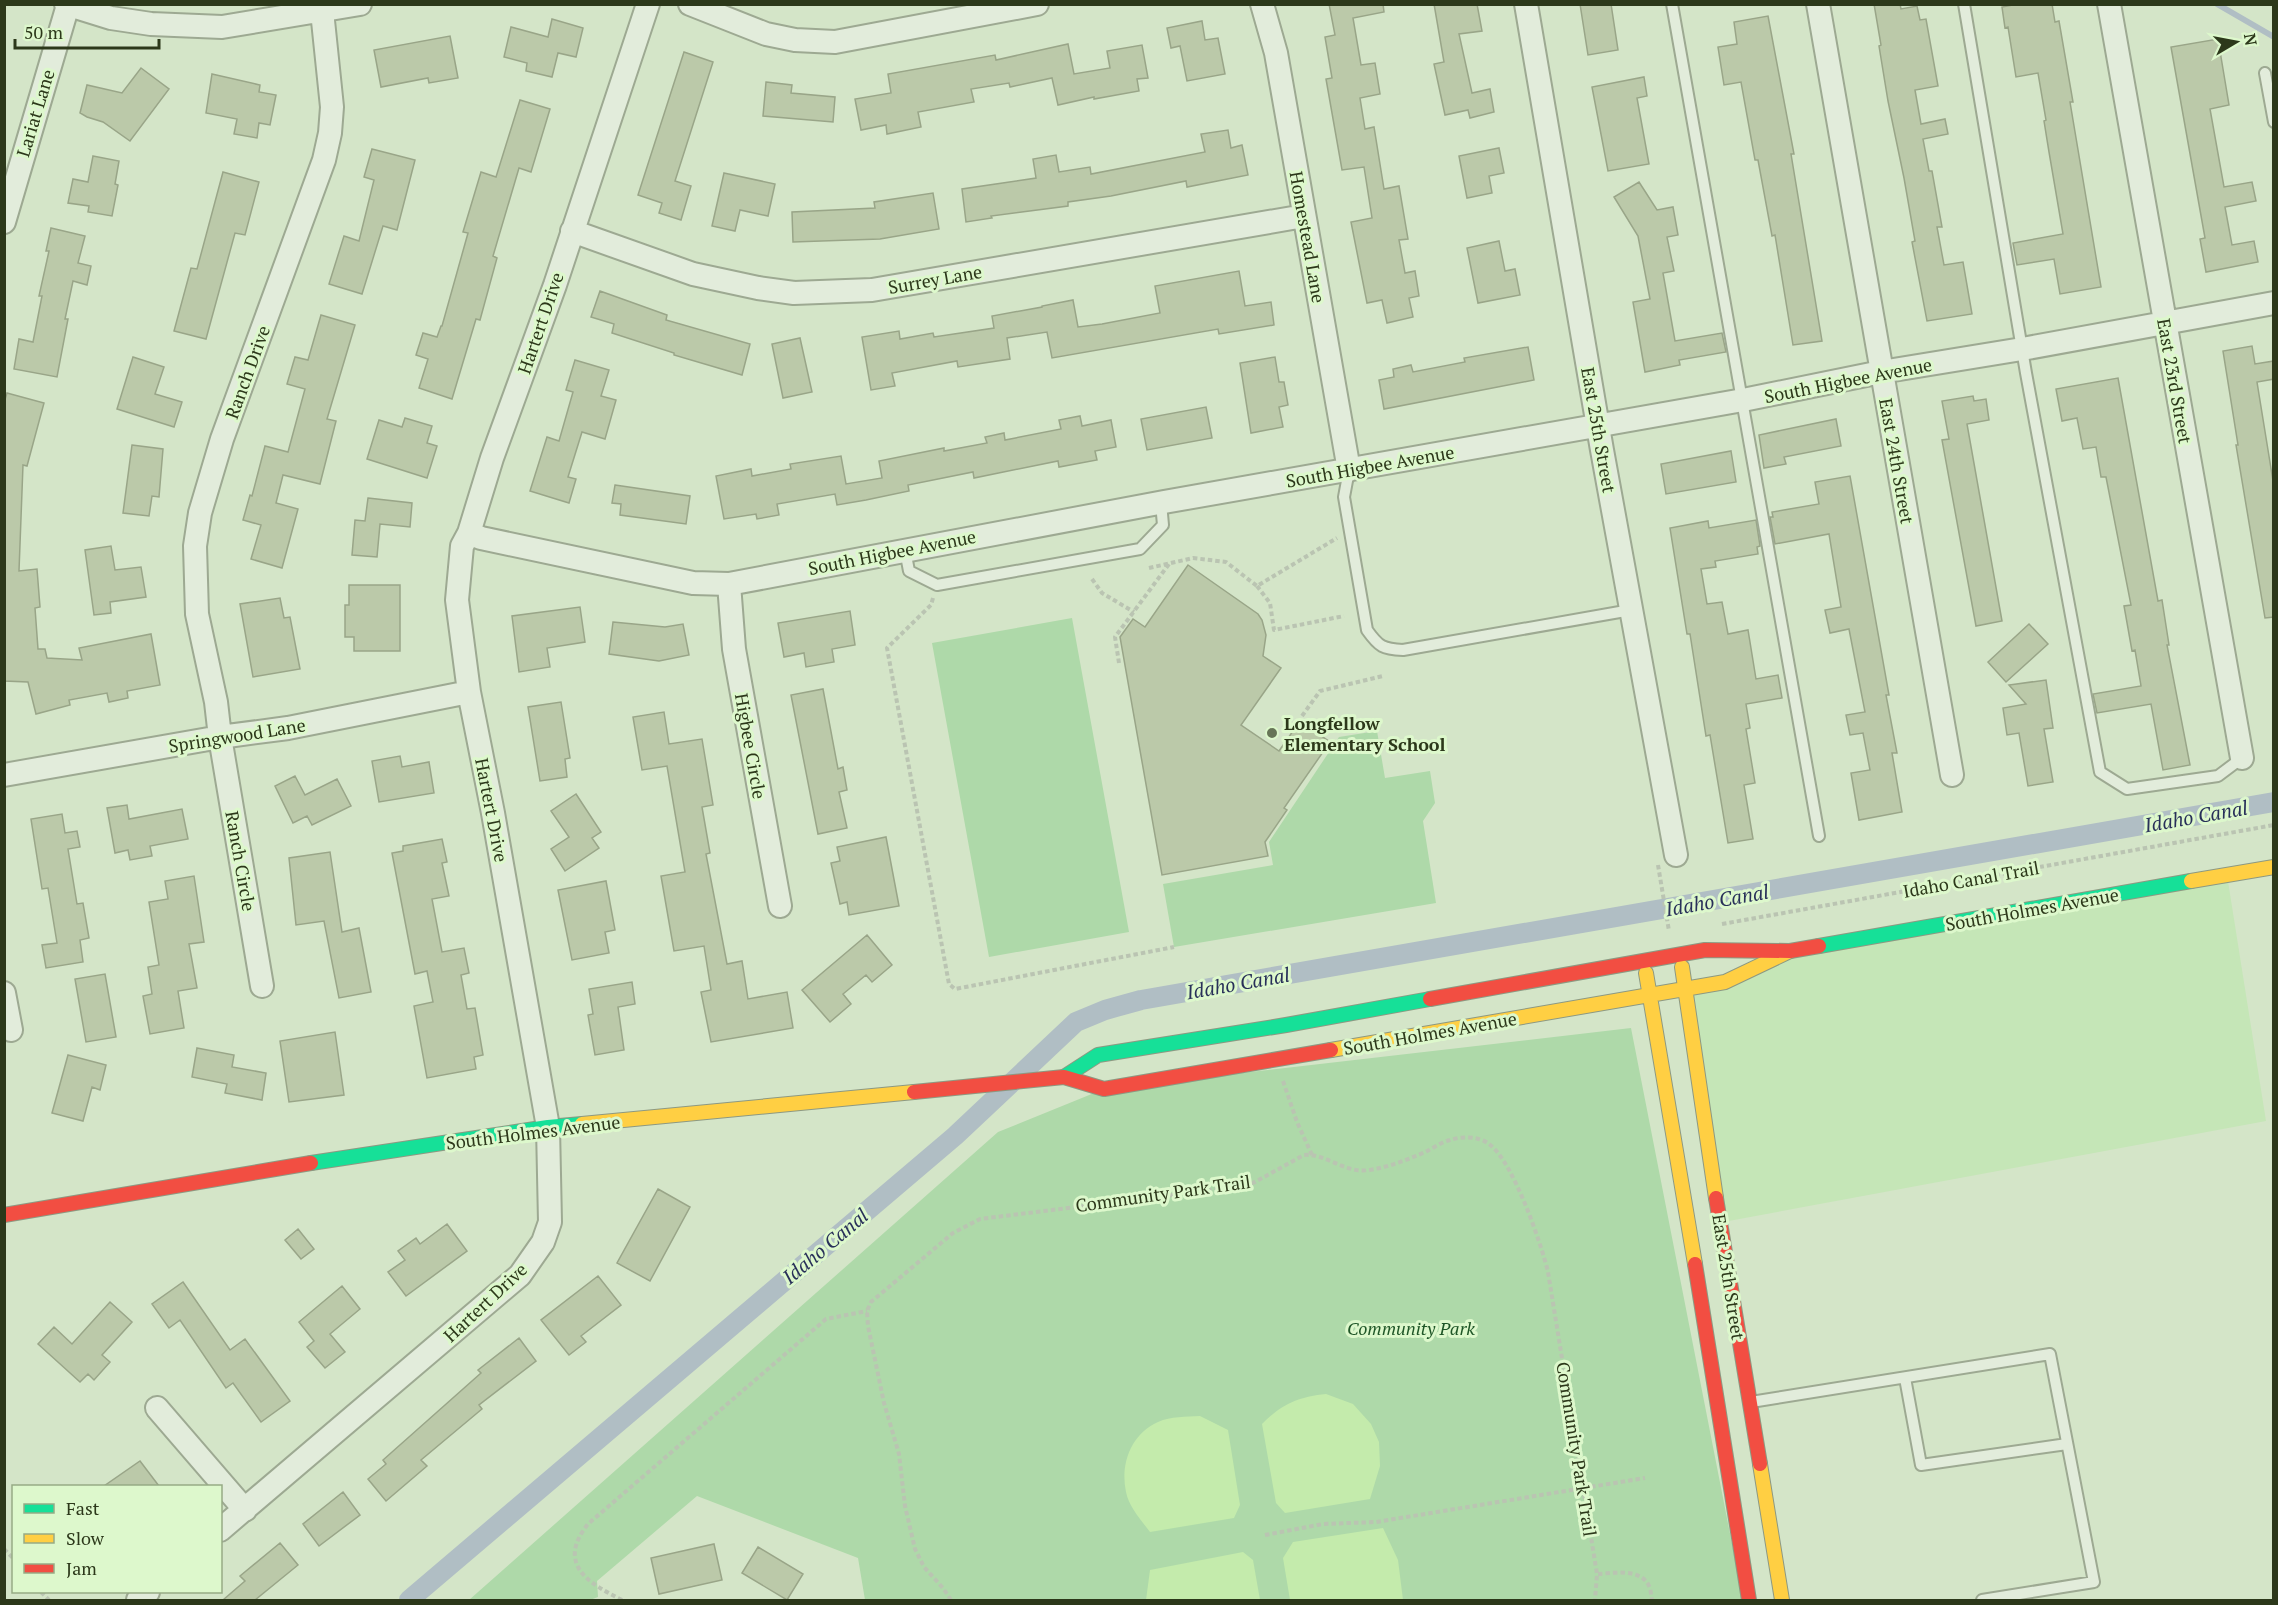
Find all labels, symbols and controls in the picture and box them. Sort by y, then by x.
scale bar [15,12,159,50]
north arrow [2206,12,2266,72]
text: 50 m [24,20,64,44]
text: N [2239,32,2263,47]
street label: Lariat Lane [10,66,60,160]
street label: Homestead Lane [1285,169,1331,305]
street label: Surrey Lane [886,259,984,299]
street label: Hartert Drive [511,269,569,377]
street label: East 23rd Street [2152,316,2198,446]
street label: Ranch Drive [219,322,275,422]
street label: South Higbee Avenue [1762,352,1934,408]
street label: East 25th Street [1576,365,1622,495]
street label: East 24th Street [1874,396,1920,526]
street label: South Higbee Avenue [1284,439,1456,493]
street label: South Higbee Avenue [806,524,978,580]
street label: Higbee Circle [730,691,772,801]
place label: Longfellow Elementary School [1284,711,1446,756]
street label: Springwood Lane [167,712,307,758]
marker: Longfellow Elementary School [1265,726,1279,740]
street label: Hartert Drive [470,756,514,864]
water label: Idaho Canal [2141,794,2250,839]
street label: Ranch Circle [220,809,262,913]
street label: Idaho Canal Trail [1901,855,2041,903]
water label: Idaho Canal [1662,878,1771,923]
street label: South Holmes Avenue [1944,882,2120,936]
water label: Idaho Canal [1183,961,1292,1006]
street label: South Holmes Avenue [1342,1006,1518,1060]
street label: South Holmes Avenue [445,1109,621,1155]
street label: Community Park Trail [1074,1169,1252,1217]
water label: Idaho Canal [776,1202,874,1291]
street label: East 25th Street [1707,1212,1751,1342]
street label: Hartert Drive [438,1257,532,1347]
park label: Community Park [1347,1316,1475,1340]
street label: Community Park Trail [1551,1360,1603,1538]
legend [12,1485,222,1593]
text: Fast [66,1496,100,1520]
text: Slow [66,1526,105,1550]
text: Jam [66,1556,97,1580]

